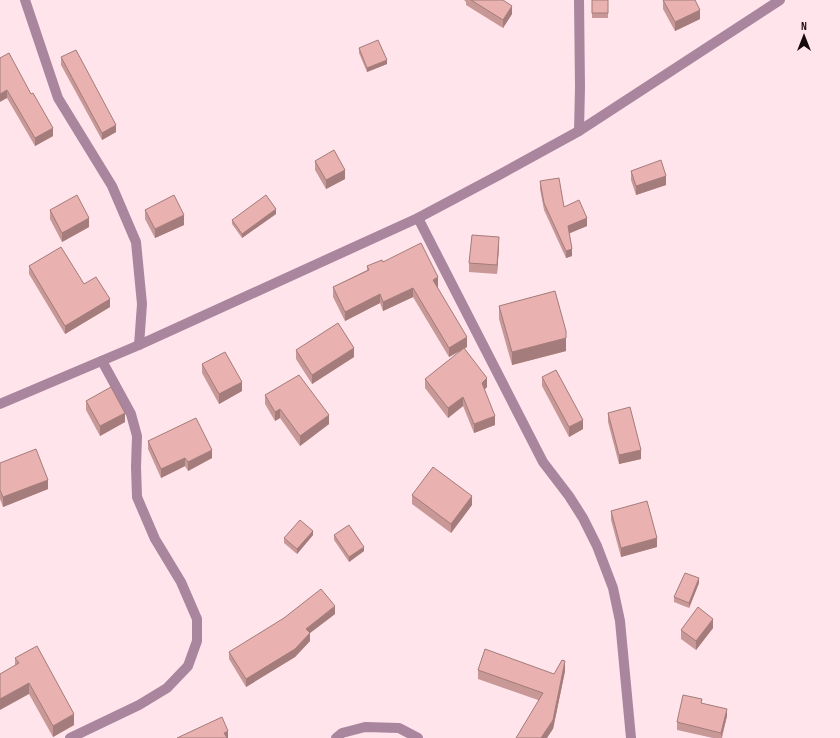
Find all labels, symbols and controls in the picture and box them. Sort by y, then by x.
north arrow [784,16,824,56]
text: N [801,20,807,33]

